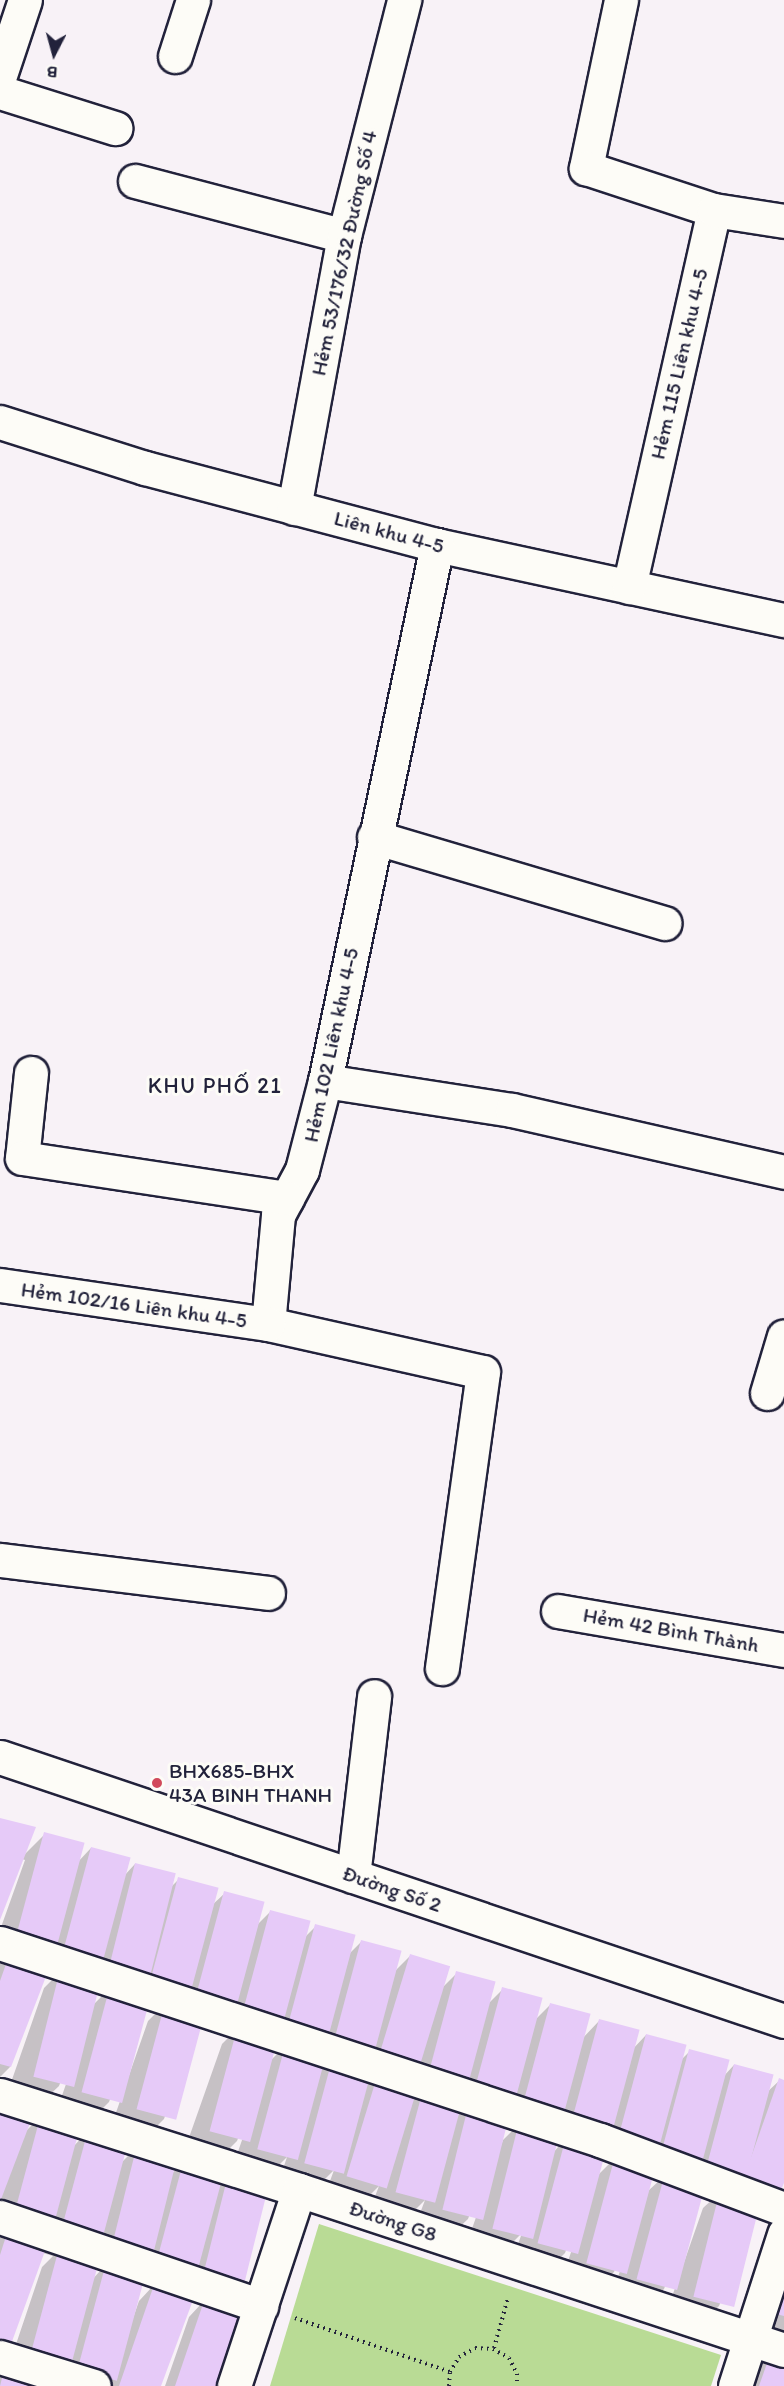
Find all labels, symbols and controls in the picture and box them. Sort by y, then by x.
north arrow [24,24,84,84]
text: B [46,62,58,82]
street label: Hẻm 53/176/32 Đường Số 4 [306,128,382,378]
street label: Hẻm 115 Liên khu 4-5 [645,266,713,462]
street label: Liên khu 4-5 [331,505,447,559]
street label: Hẻm 102 Liên khu 4-5 [298,946,364,1144]
district label: KHU PHỐ 21 [148,1073,282,1099]
street label: Hẻm 102/16 Liên khu 4-5 [20,1277,248,1333]
street label: Hẻm 42 Bình Thành [581,1602,761,1658]
place label: BHX685-BHX 43A BINH THANH [169,1758,335,1808]
marker: BHX685-BHX 43A BINH THANH [150,1776,164,1790]
street label: Đường Số 2 [339,1860,445,1918]
street label: Đường G8 [346,2195,440,2247]

